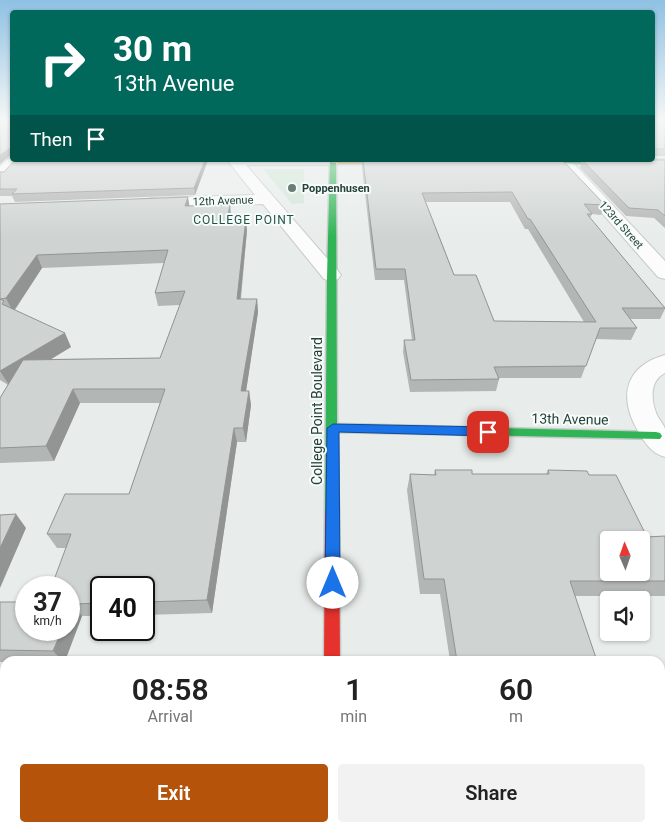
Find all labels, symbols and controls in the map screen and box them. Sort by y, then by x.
text: 30 m [113,29,192,70]
icon: right [30,30,95,95]
text: 13th Avenue [113,71,234,96]
icon: arrive [82,125,110,153]
text: Then [30,128,72,151]
marker: Poppenhusen [286,182,298,194]
place label: Poppenhusen [302,182,370,195]
street label: 12th Avenue [192,193,254,209]
street label: 123rd Street [596,198,646,252]
district label: COLLEGE POINT [193,213,295,227]
street label: College Point Boulevard [309,337,325,485]
street label: 13th Avenue [531,410,609,428]
pin [467,411,509,453]
icon: arrive [474,418,502,446]
north arrow [600,531,650,581]
map controls [600,531,650,641]
position arrow [306,556,358,608]
speed limit sign: 40 [90,576,155,641]
text: 37 [33,588,62,617]
button: sound [600,591,650,641]
text: km/h [33,614,62,628]
text: 08:58 [132,672,209,707]
text: 1 [345,672,362,707]
text: 60 [499,672,533,707]
text: Arrival [147,707,193,726]
text: min [340,707,367,726]
text: m [509,707,523,726]
button: Exit [20,764,328,822]
button: Share [338,764,645,822]

